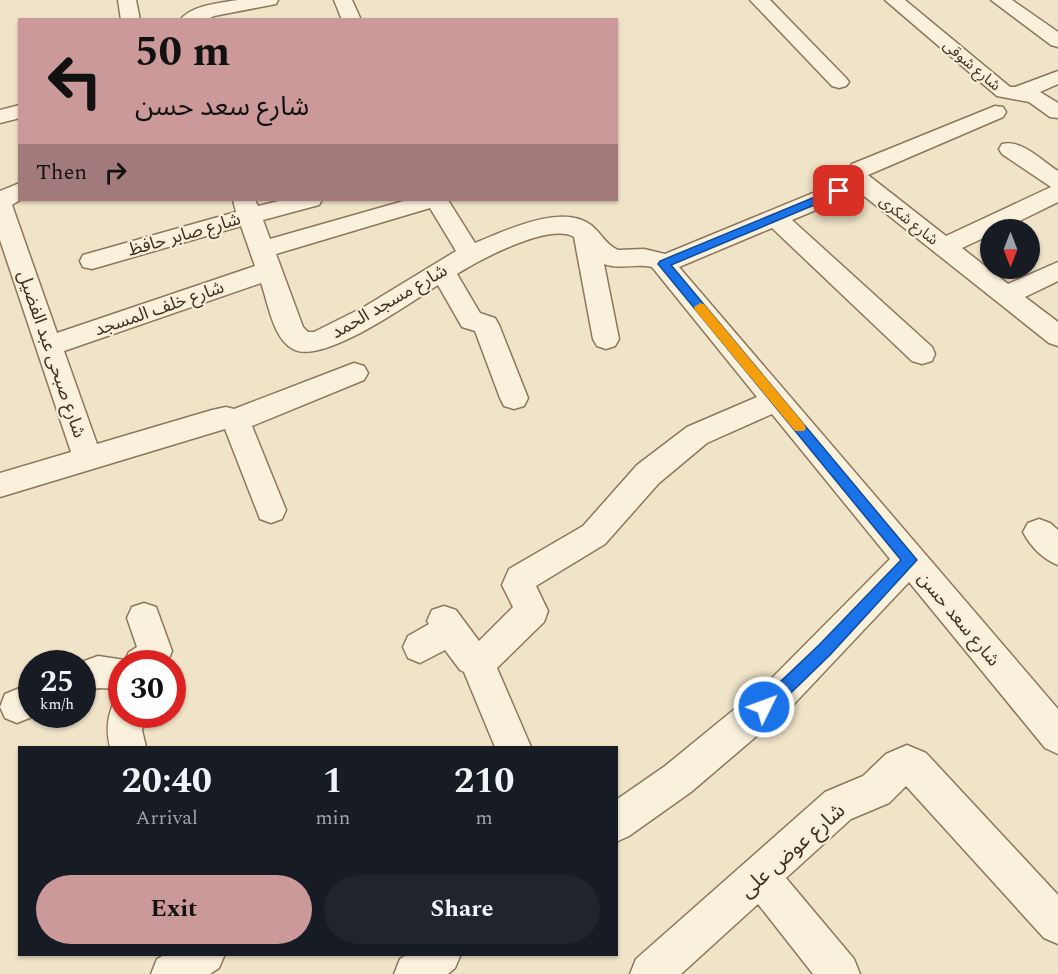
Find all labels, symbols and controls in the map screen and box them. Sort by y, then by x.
text: 50 m [135,21,230,84]
street label: شارع شوقى [938,34,1006,97]
icon: left [36,42,114,120]
text: شارع سعد حسن [135,86,309,128]
text: Then [36,156,87,189]
icon: right [99,156,132,189]
pin [813,165,864,216]
icon: arrive [822,174,855,207]
street label: شارع شكرى [874,190,943,251]
street label: شارع صابر حافظ [124,205,244,263]
north arrow [980,219,1040,279]
map controls [980,219,1040,279]
street label: شارع مسجد الحمد [326,257,452,346]
street label: شارع صبحى عبد الفضيل [10,267,93,441]
street label: شارع خلف المسجد [91,274,228,343]
street label: شارع سعد حسن [911,566,1006,673]
speed limit sign: 30 [108,650,186,728]
text: 25 [40,659,74,705]
position arrow [732,675,796,739]
text: km/h [40,693,74,716]
text: 20:40 [121,754,212,809]
text: 1 [323,754,343,809]
text: 210 [454,754,514,809]
street label: شارع عوض على [732,795,853,906]
text: Arrival [136,803,198,833]
text: min [315,803,350,833]
text: m [476,803,493,833]
button: Exit [36,875,312,944]
button: Share [324,875,600,944]

